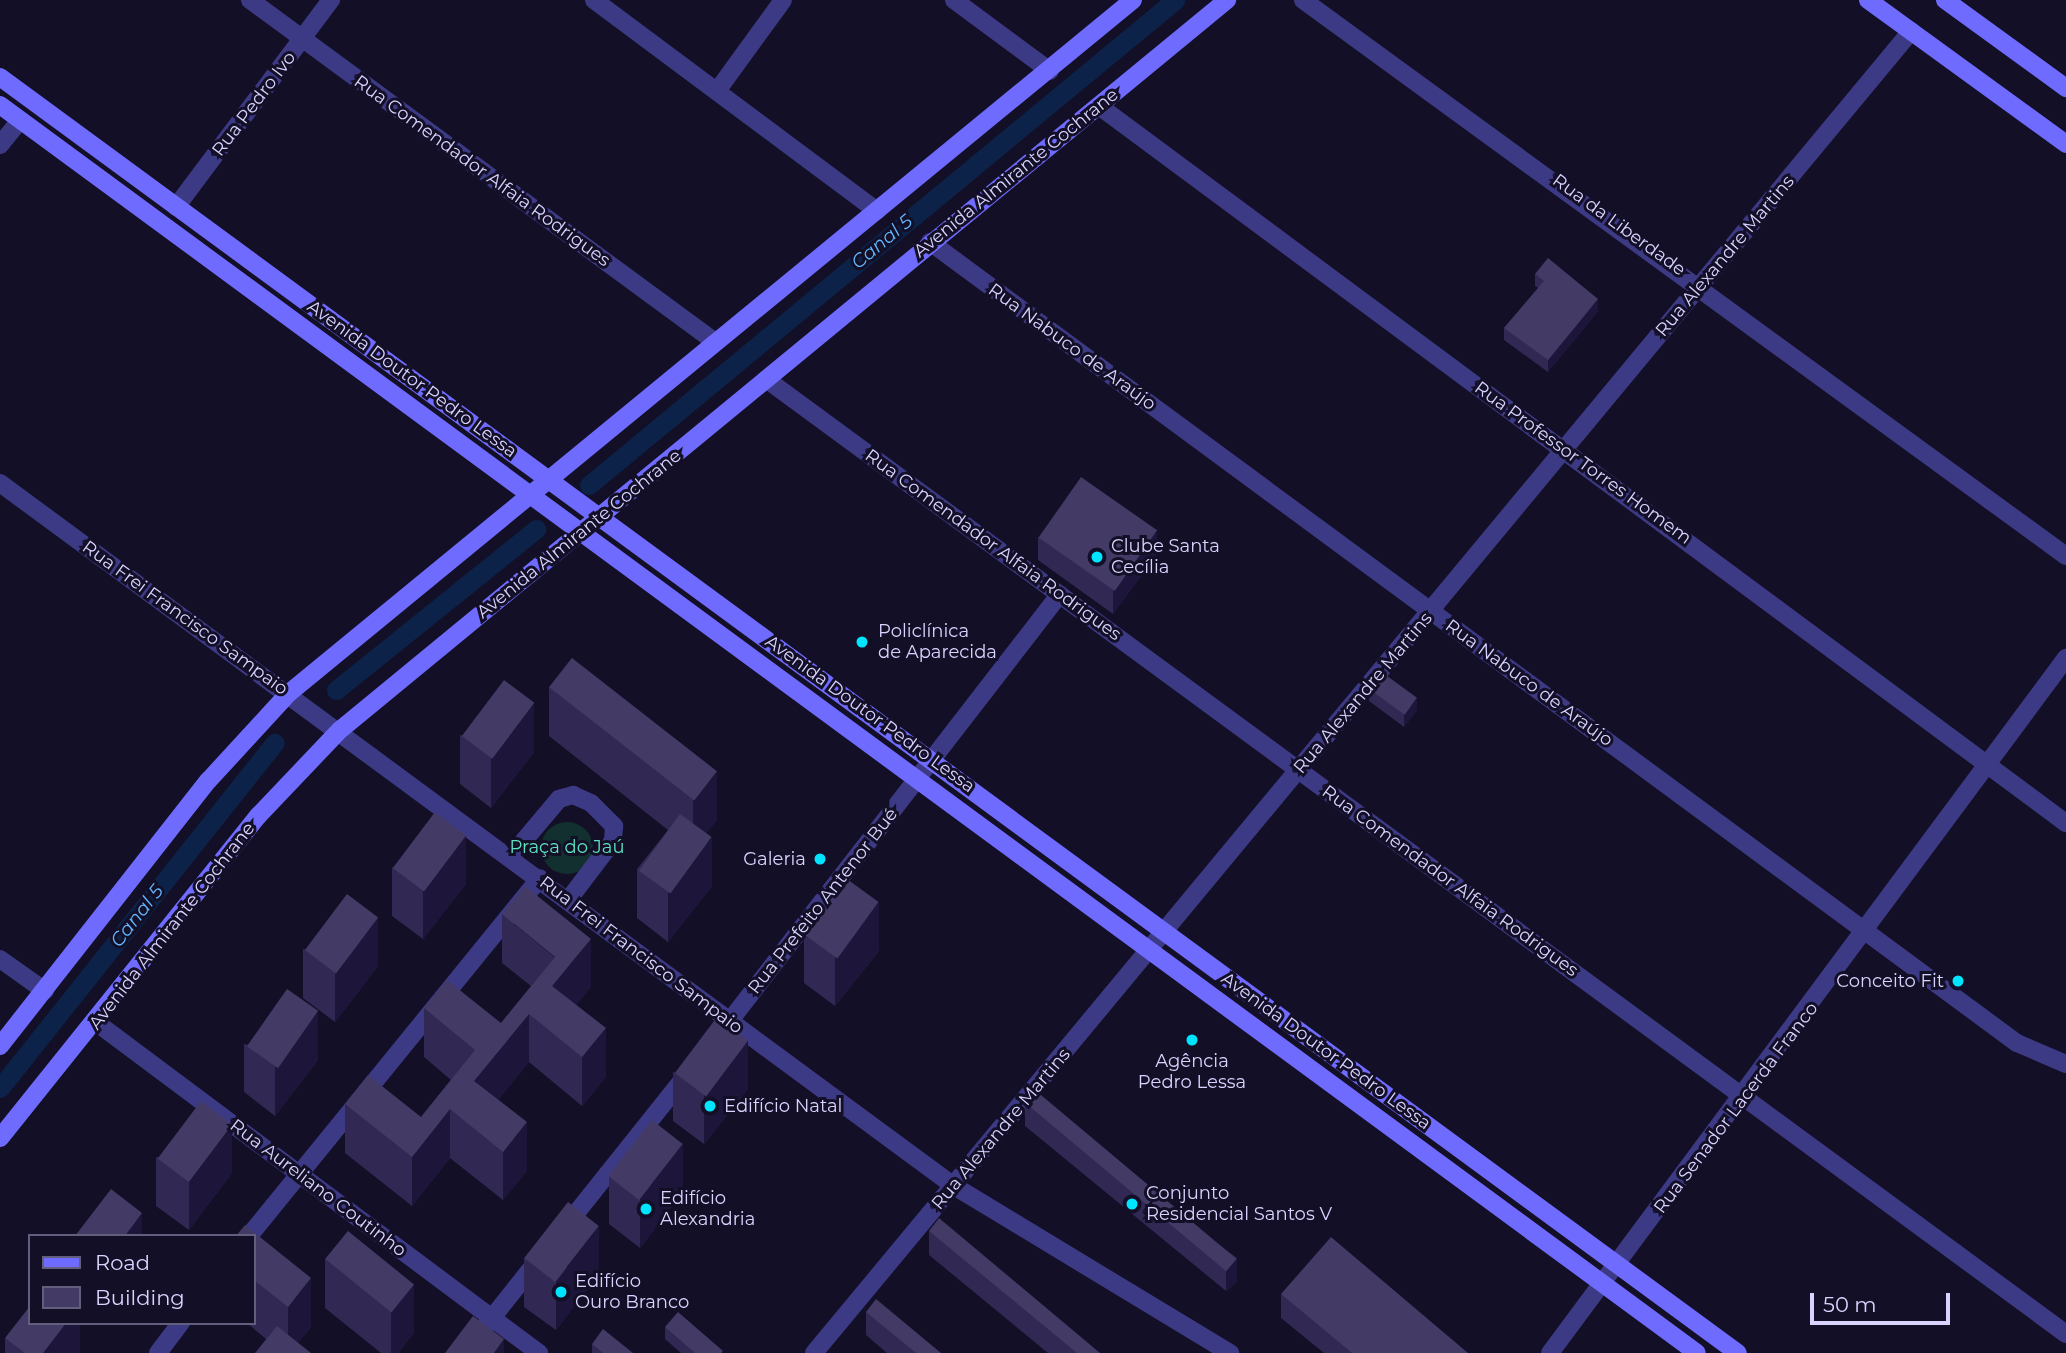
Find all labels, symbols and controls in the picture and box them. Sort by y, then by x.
street label: Rua Pedro Ivo [208,47,300,161]
street label: Rua Comendador Alfaia Rodrigues [350,71,614,271]
street label: Avenida Almirante Cochrane [909,84,1123,262]
street label: Rua da Liberdade [1548,169,1690,281]
street label: Rua Alexandre Martins [1651,171,1799,341]
water label: Canal 5 [847,210,917,274]
street label: Rua Nabuco de Araújo [984,279,1160,415]
street label: Avenida Doutor Pedro Lessa [303,296,521,462]
street label: Rua Professor Torres Homem [1470,377,1696,549]
street label: Avenida Almirante Cochrane [472,445,686,623]
street label: Rua Comendador Alfaia Rodrigues [861,445,1125,645]
street label: Rua Frei Francisco Sampaio [78,536,292,700]
place label: Clube Santa Cecília [1111,536,1220,578]
marker: Clube Santa Cecília [1089,549,1105,565]
street label: Rua Alexandre Martins [1289,608,1437,778]
street label: Rua Nabuco de Araújo [1441,615,1617,751]
place label: Policlínica de Aparecida [878,621,997,664]
street label: Avenida Doutor Pedro Lessa [761,631,979,797]
marker: Policlínica de Aparecida [852,632,872,652]
street label: Rua Comendador Alfaia Rodrigues [1318,781,1582,981]
street label: Rua Prefeito Antenor Bué [744,804,902,998]
street label: Avenida Almirante Cochrane [84,818,260,1034]
park label: Praça do Jaú [509,836,625,858]
place label: Galeria [743,848,806,870]
marker: Galeria [812,851,828,867]
street label: Rua Frei Francisco Sampaio [535,871,747,1039]
water label: Canal 5 [106,880,168,952]
street label: Avenida Doutor Pedro Lessa [1217,968,1435,1134]
place label: Conceito Fit [1836,970,1944,992]
marker: Conceito Fit [1950,973,1966,989]
street label: Rua Senador Lacerda Franco [1649,998,1823,1218]
marker: Agência Pedro Lessa [1184,1032,1200,1048]
street label: Rua Alexandre Martins [927,1044,1075,1214]
place label: Agência Pedro Lessa [1138,1051,1246,1094]
place label: Edifício Natal [724,1095,842,1117]
marker: Edifício Natal [702,1098,718,1114]
street label: Rua Aureliano Coutinho [226,1115,410,1261]
place label: Conjunto Residencial Santos V [1146,1183,1332,1226]
place label: Edifício Alexandria [660,1188,755,1230]
marker: Conjunto Residencial Santos V [1124,1196,1140,1212]
marker: Edifício Alexandria [638,1201,654,1217]
legend [28,1234,256,1325]
text: Road [95,1250,150,1275]
place label: Edifício Ouro Branco [575,1271,689,1314]
scale bar [1814,1280,1954,1324]
marker: Edifício Ouro Branco [553,1284,569,1300]
text: Building [95,1285,185,1310]
text: 50 m [1823,1292,1877,1317]

